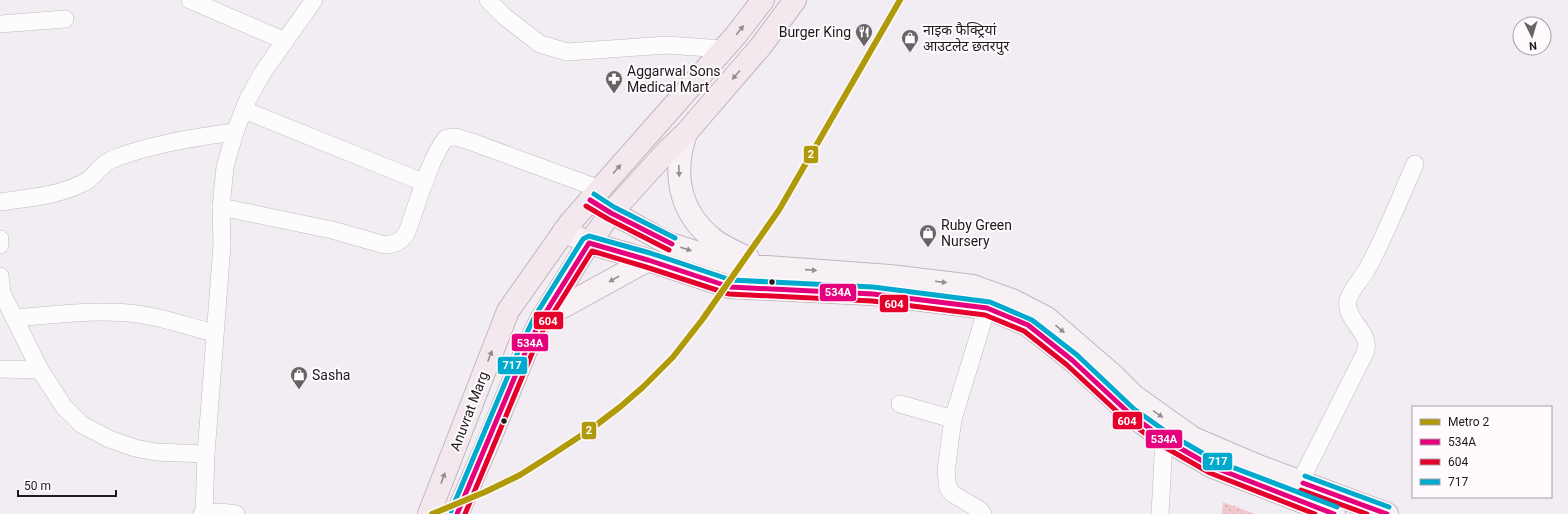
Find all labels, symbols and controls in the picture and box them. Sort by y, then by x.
north arrow [1512,16,1552,56]
restaurant icon: Burger King [854,22,874,47]
place label: नाइक फैक्ट्रियां आउटलेट छतरपुर [923,22,1010,56]
one-way arrow [736,24,744,35]
place label: Burger King [779,24,851,40]
shop icon: नाइक फैक्ट्रियां आउटलेट छतरपुर [900,28,920,53]
text: N [1528,39,1537,52]
place label: Aggarwal Sons Medical Mart [627,63,721,95]
pharmacy icon: Aggarwal Sons Medical Mart [604,69,624,94]
one-way arrow [732,70,741,80]
line badge: 2 [803,145,819,164]
text: 2 [808,148,814,161]
one-way arrow [612,165,621,174]
one-way arrow [676,165,682,178]
place label: Ruby Green Nursery [941,217,1012,249]
shop icon: Ruby Green Nursery [918,223,938,248]
one-way arrow [681,246,693,252]
one-way arrow [805,266,817,273]
one-way arrow [608,276,620,282]
unlabelled marker [767,277,777,287]
one-way arrow [935,279,947,285]
line badge: 534A [819,283,857,302]
text: 534A [825,286,852,299]
line badge: 604 [879,294,909,313]
text: 604 [885,298,904,311]
line badge: 604 [533,311,564,330]
text: 604 [539,315,558,328]
one-way arrow [1055,324,1065,333]
line badge: 534A [511,333,549,352]
text: 534A [517,337,544,350]
one-way arrow [487,350,493,362]
line badge: 717 [497,356,528,375]
text: 717 [503,359,521,372]
shop icon: Sasha [289,365,309,390]
place label: Sasha [312,367,350,383]
street label: Anuvrat Marg [447,369,491,453]
legend [1412,406,1552,498]
one-way arrow [1152,410,1164,417]
line badge: 604 [1112,411,1143,430]
text: 604 [1118,415,1137,428]
text: Metro 2 [1448,415,1490,429]
unlabelled marker [499,416,509,426]
line badge: 2 [581,421,597,440]
text: 2 [586,424,592,437]
line badge: 534A [1145,429,1183,449]
text: 534A [1151,433,1178,446]
text: 534A [1448,435,1476,449]
line badge: 717 [1202,452,1233,471]
text: 717 [1209,455,1227,468]
text: 604 [1448,455,1468,469]
one-way arrow [441,471,447,483]
scale bar [18,472,116,498]
text: 717 [1448,475,1468,489]
text: 50 m [24,479,51,493]

